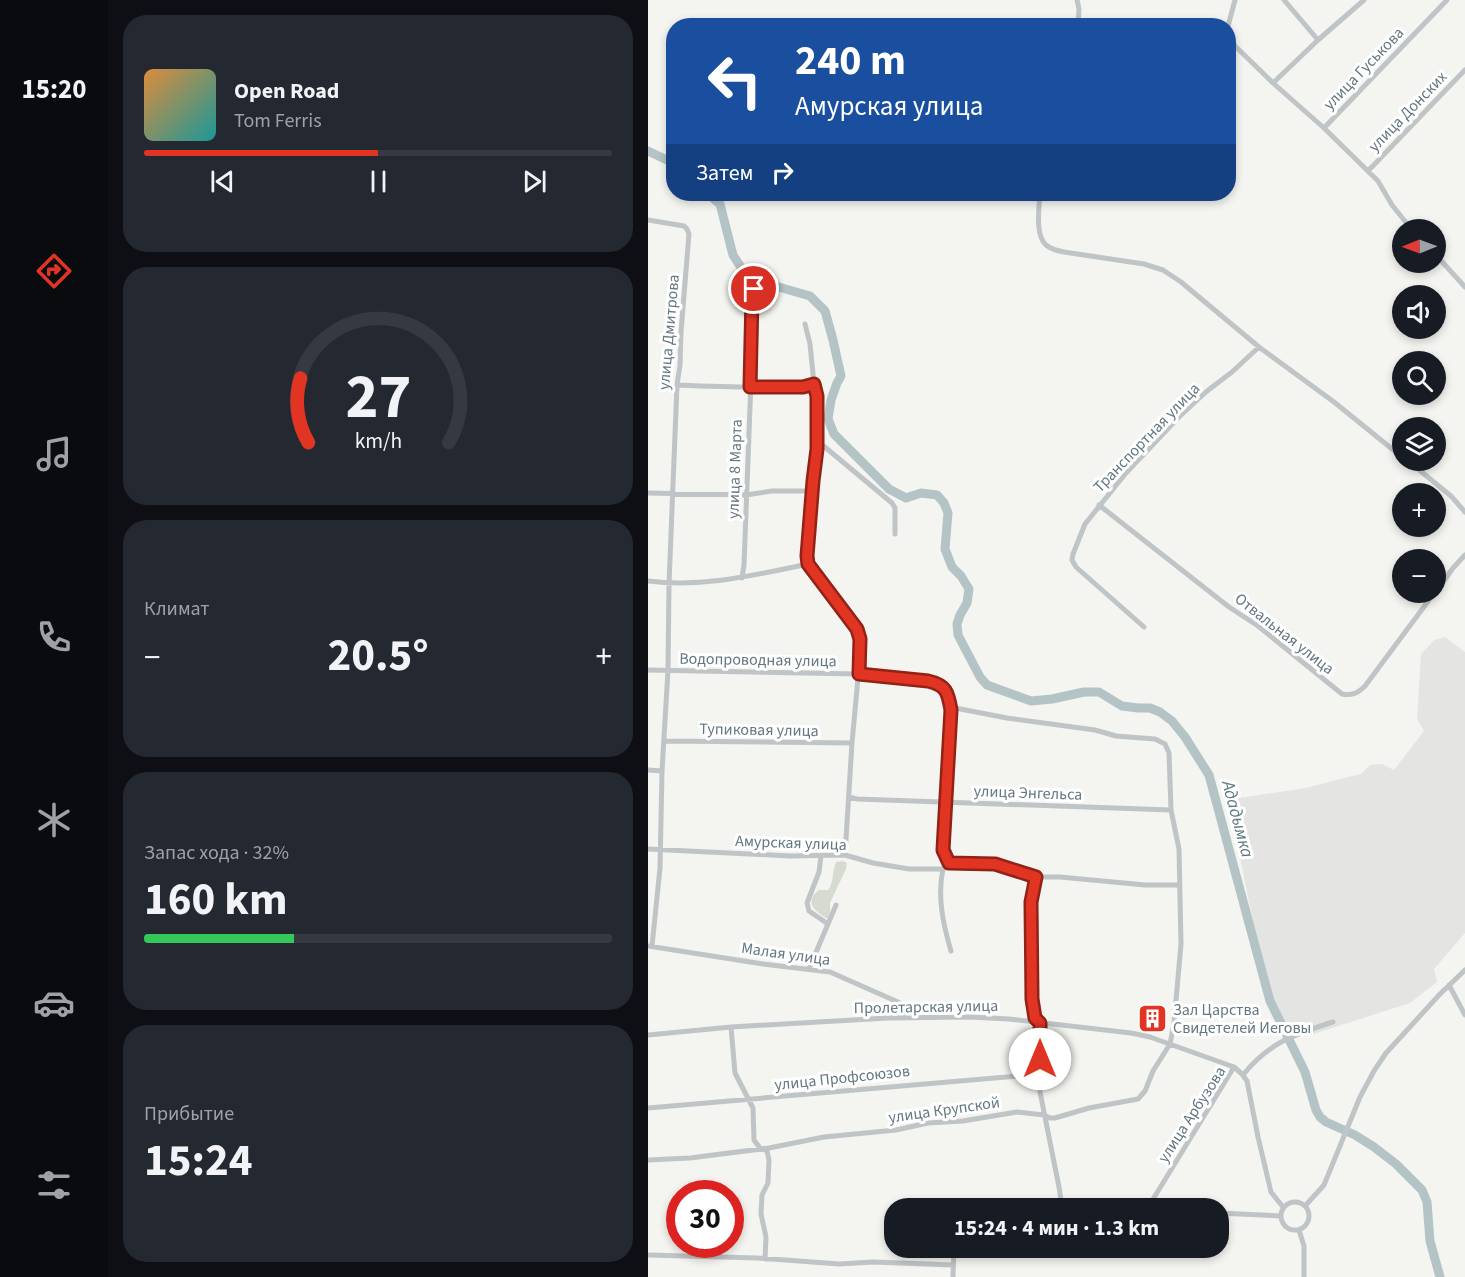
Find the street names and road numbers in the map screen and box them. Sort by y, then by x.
street label: улица Гуськова [1318,22,1409,115]
street label: улица Донских [1363,66,1452,157]
street label: улица Дмитрова [653,273,685,391]
street label: Транспортная улица [1089,378,1205,497]
street label: улица 8 Марта [722,419,748,519]
street label: Отвальная улица [1230,588,1339,680]
street label: Водопроводная улица [679,648,837,672]
street label: Тупиковая улица [699,718,819,742]
street label: улица Энгельса [973,780,1083,806]
street label: Амурская улица [735,830,847,856]
street label: Малая улица [740,937,832,971]
street label: Пролетарская улица [854,995,999,1019]
street label: улица Профсоюзов [773,1060,911,1096]
street label: улица Арбузова [1152,1062,1231,1167]
street label: улица Крупской [887,1091,1001,1129]

